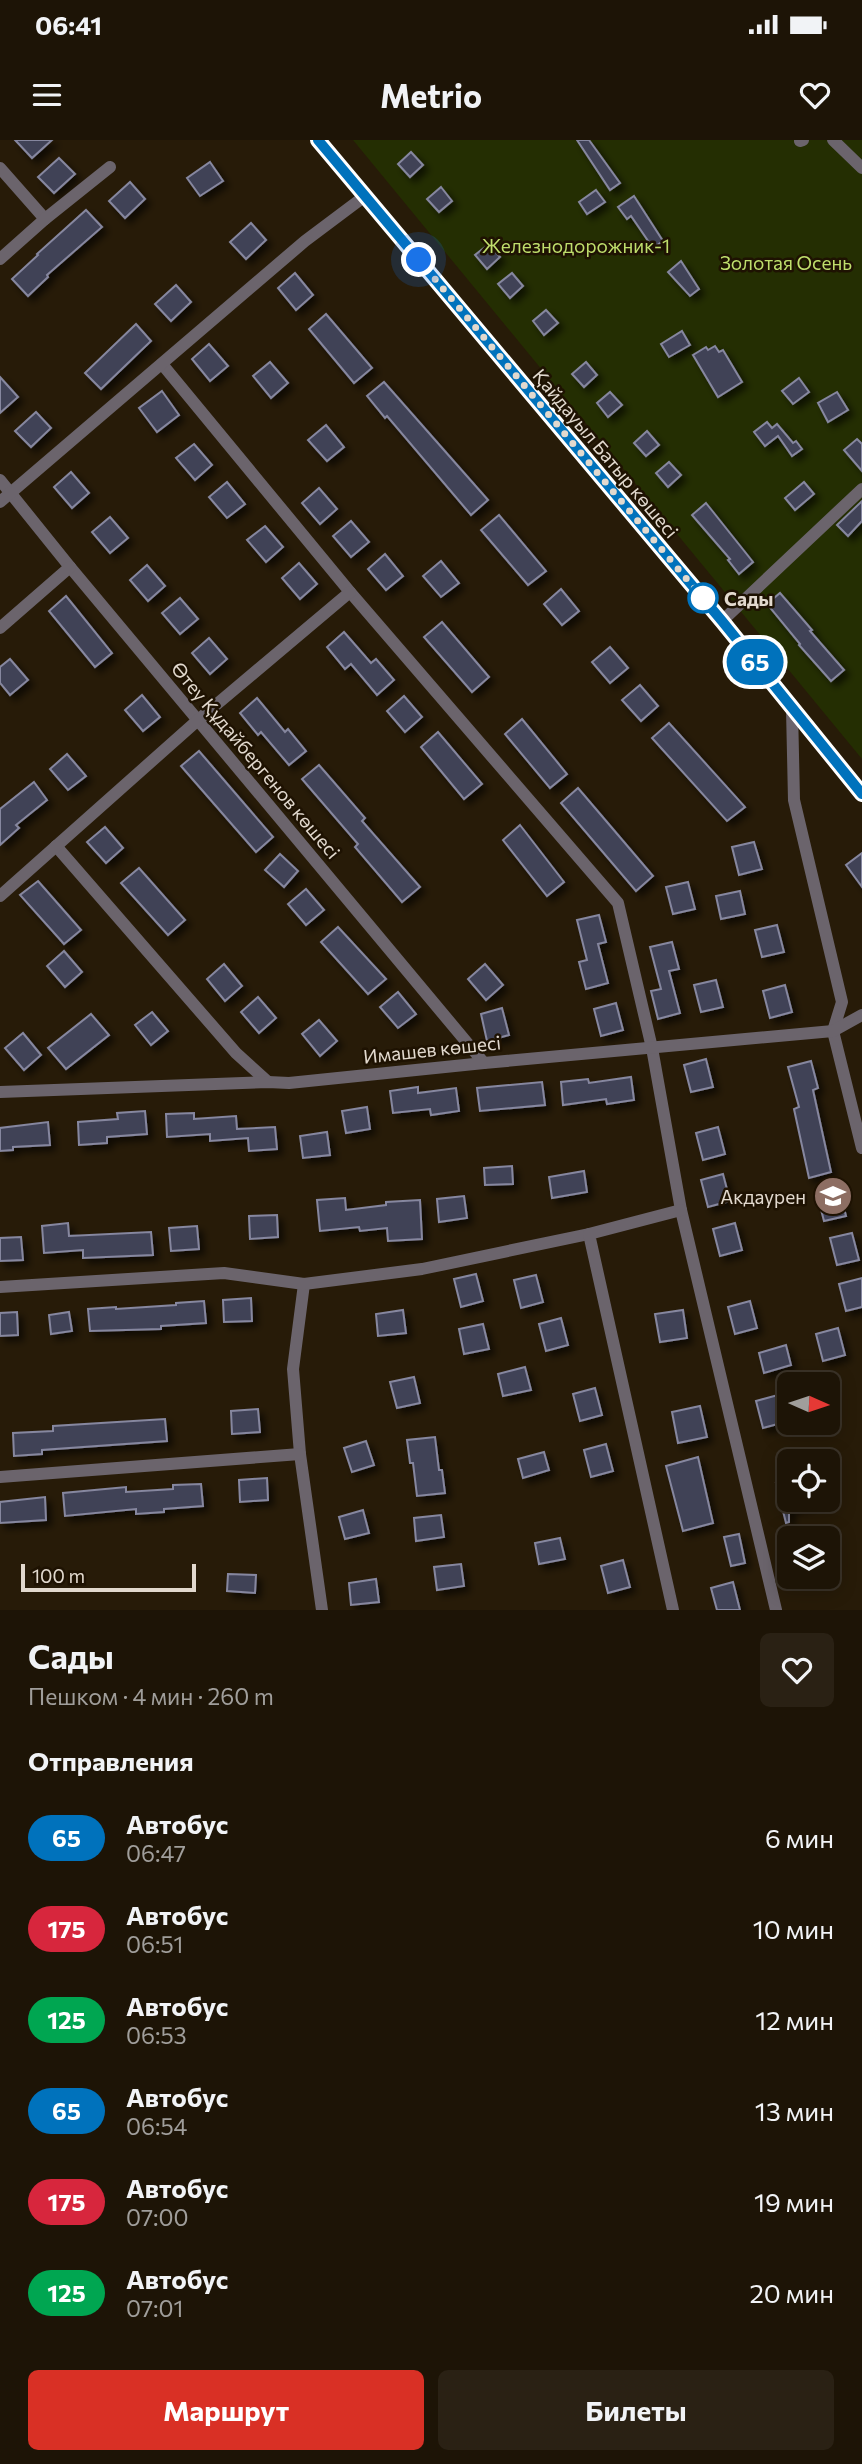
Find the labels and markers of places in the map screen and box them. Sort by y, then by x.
marker: Сады [688,583,718,613]
place label: Сады [724,587,773,610]
school or university icon: Акдаурен [812,1175,854,1217]
place label: Акдаурен [720,1185,806,1208]

